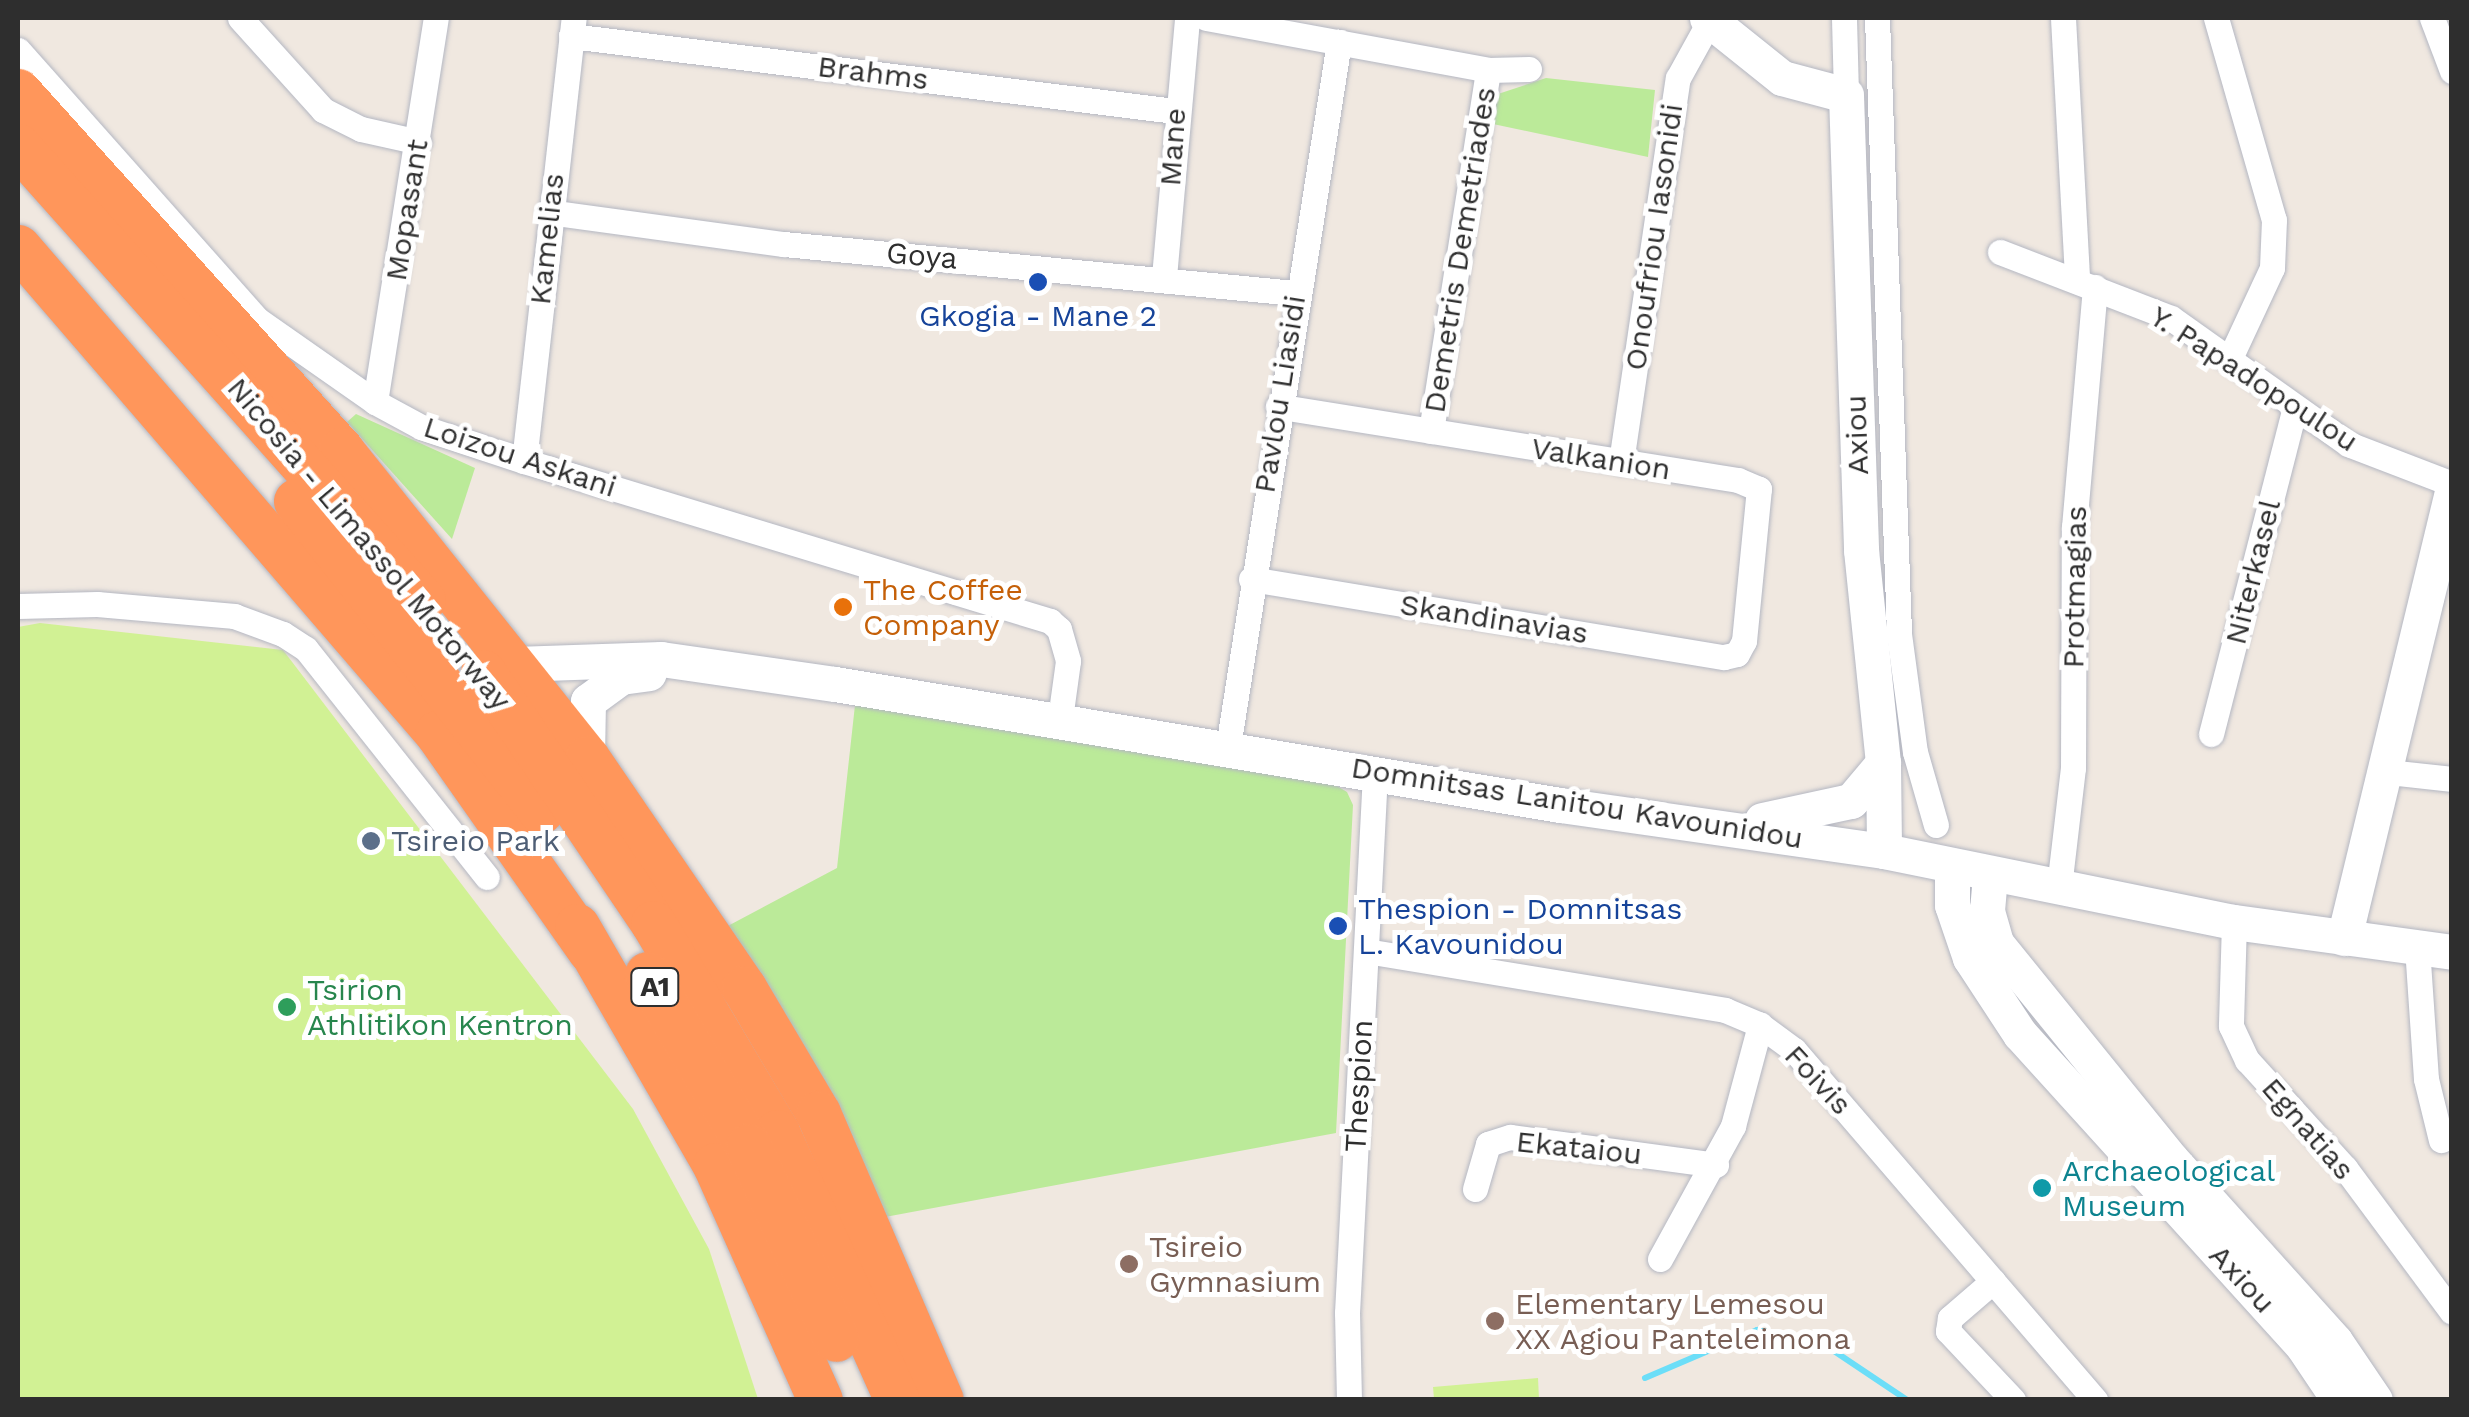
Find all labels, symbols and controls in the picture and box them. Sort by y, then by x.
street label: Brahms [816,48,930,98]
street label: Demetris Demetriades [1416,85,1504,415]
street label: Onoufriou Iasonidi [1617,101,1691,373]
street label: Mane [1152,107,1194,187]
street label: Mopasant [378,137,436,283]
street label: Kamelias [522,171,572,307]
street label: Goya [885,235,959,277]
marker: Gkogia - Mane 2 [1027,271,1049,293]
street label: Pavlou Liasidi [1247,293,1313,495]
place label: Gkogia - Mane 2 [919,298,1157,334]
street label: Y. Papadopoulou [2143,298,2365,460]
street label: Nicosia - Limassol Motorway [219,370,519,718]
street label: Axiou [1838,394,1876,476]
street label: Loizou Askani [419,409,621,505]
street label: Valkanion [1529,430,1673,488]
street label: Niterkasel [2218,496,2288,648]
street label: Protmagias [2056,505,2094,669]
place label: The Coffee Company [863,572,1023,642]
street label: Skandinavias [1398,586,1590,652]
marker: The Coffee Company [832,596,854,618]
street label: Domnitsas Lanitou Kavounidou [1349,750,1805,856]
place label: Tsireio Park [391,823,560,859]
marker: Tsireio Park [360,830,382,852]
place label: Thespion - Domnitsas L. Kavounidou [1358,891,1682,962]
marker: Thespion - Domnitsas L. Kavounidou [1327,915,1349,937]
road number: A1 [630,964,680,1010]
place label: Tsirion Athlitikon Kentron [307,972,573,1042]
marker: Tsirion Athlitikon Kentron [276,996,298,1018]
street label: Thespion [1338,1019,1380,1153]
street label: Foivis [1777,1038,1859,1122]
street label: Egnatias [2254,1071,2362,1187]
street label: Ekataiou [1514,1123,1644,1173]
place label: Archaeological Museum [2062,1153,2275,1224]
marker: Archaeological Museum [2031,1177,2053,1199]
place label: Tsireio Gymnasium [1149,1229,1321,1300]
street label: Axiou [2201,1237,2283,1321]
marker: Tsireio Gymnasium [1118,1253,1140,1275]
place label: Elementary Lemesou XX Agiou Panteleimona [1515,1286,1852,1356]
marker: Elementary Lemesou XX Agiou Panteleimona [1484,1310,1506,1332]

